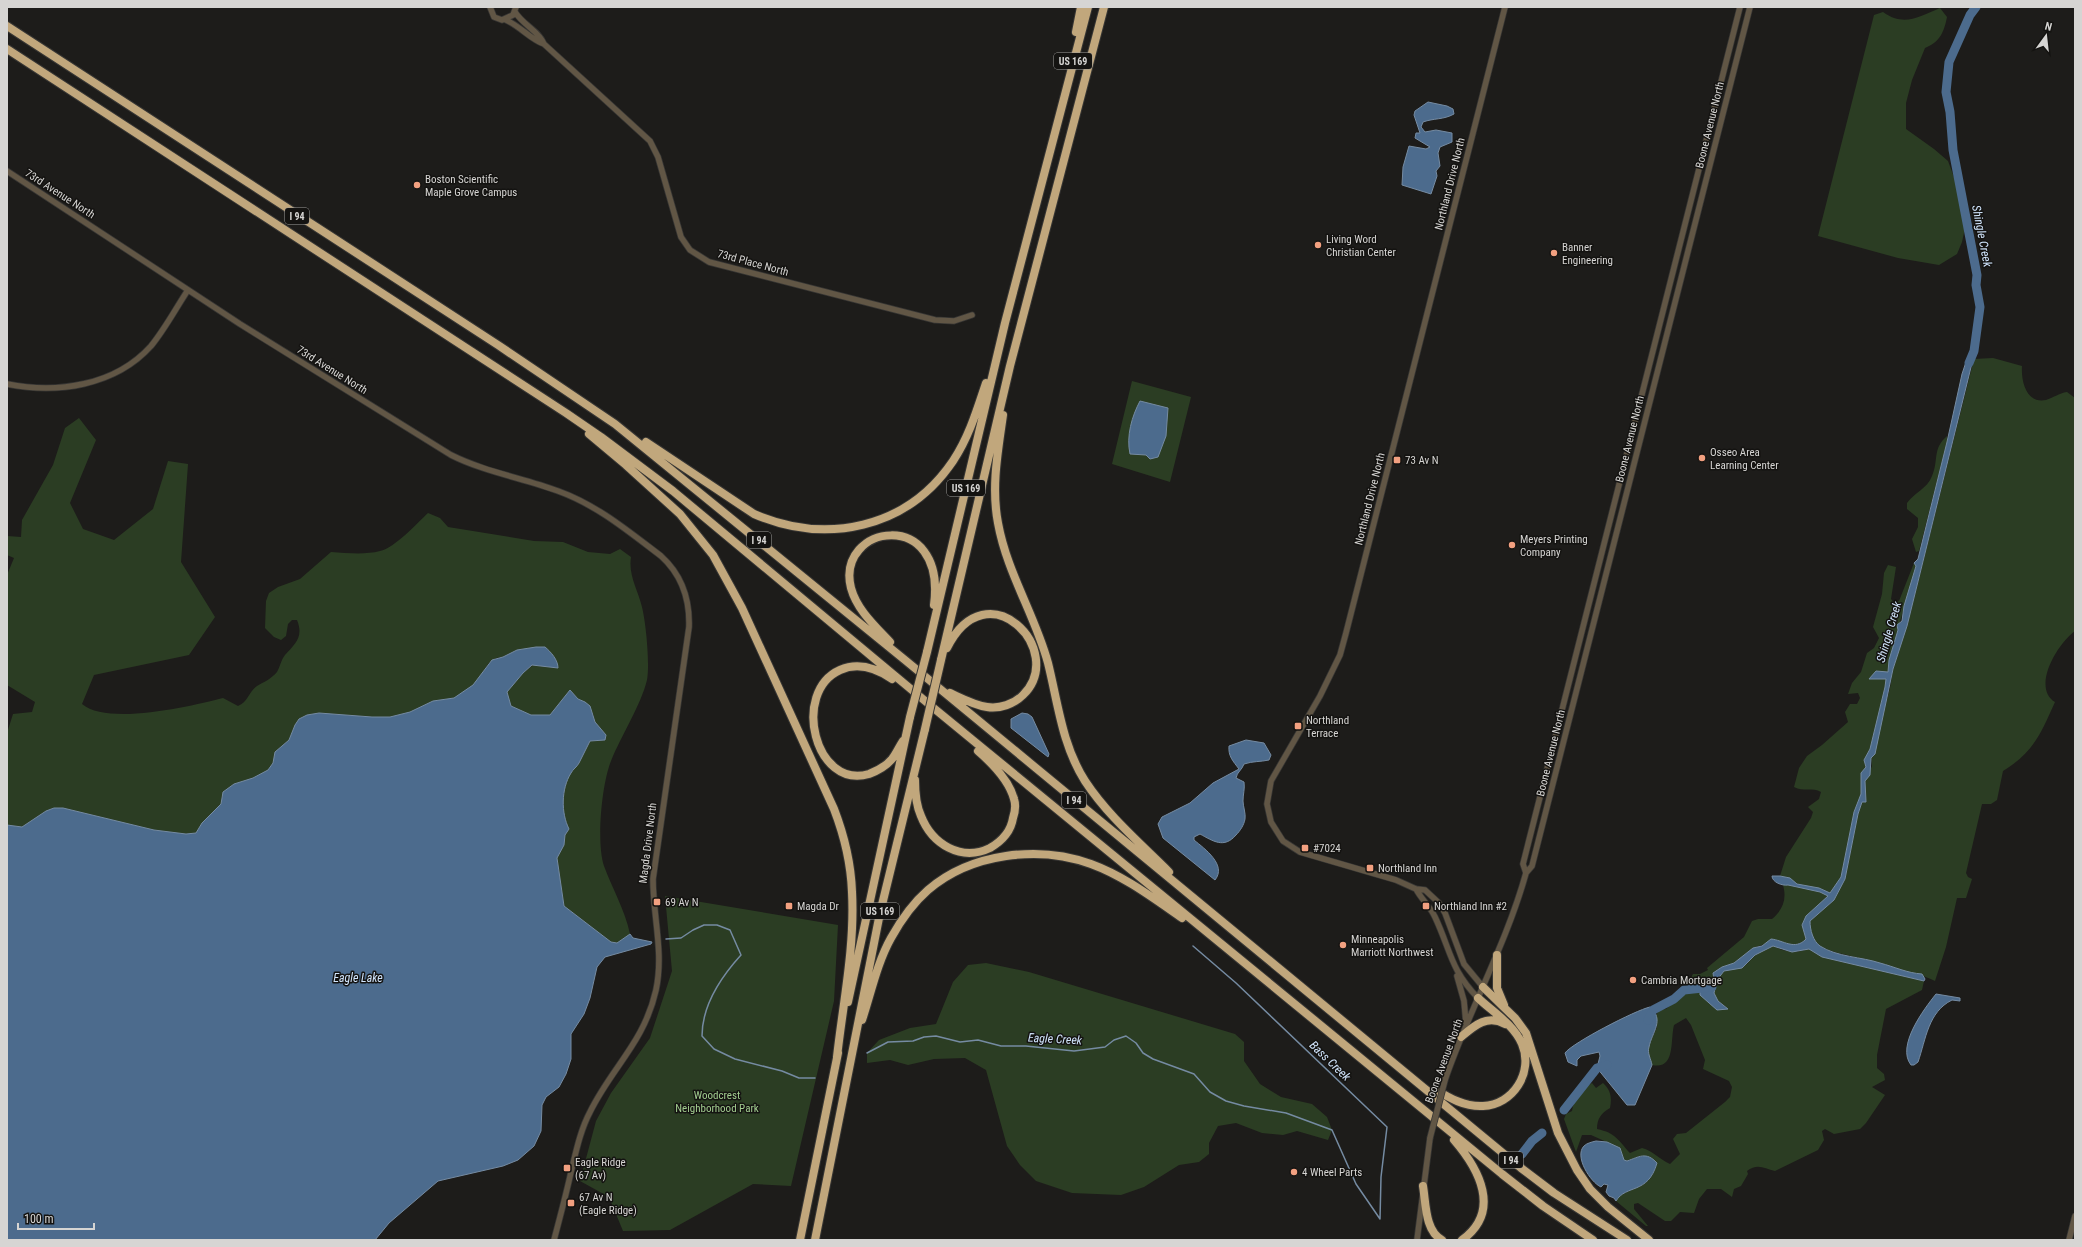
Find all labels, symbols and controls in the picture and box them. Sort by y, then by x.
north arrow [2026,16,2066,56]
text: N [2044,20,2054,34]
road number: US 169 [1054,53,1092,69]
street label: Boone Avenue North [1693,80,1727,170]
street label: Northland Drive North [1432,137,1468,231]
street label: 73rd Avenue North [23,167,97,221]
place label: Boston Scientific Maple Grove Campus [425,173,517,199]
marker: Boston Scientific Maple Grove Campus [412,180,422,190]
water label: Shingle Creek [1969,204,1995,269]
road number: I 94 [285,208,309,224]
place label: Living Word Christian Center [1326,233,1396,259]
marker: Living Word Christian Center [1313,240,1323,250]
place label: Banner Engineering [1562,241,1613,267]
street label: 73rd Place North [716,247,790,279]
marker: Banner Engineering [1549,248,1559,258]
street label: 73rd Avenue North [294,343,370,397]
street label: Boone Avenue North [1613,394,1647,484]
place label: Osseo Area Learning Center [1710,446,1779,472]
street label: Northland Drive North [1352,452,1388,546]
marker: Osseo Area Learning Center [1697,453,1707,463]
place label: 73 Av N [1405,454,1439,467]
marker: 73 Av N [1392,455,1402,465]
road number: US 169 [947,480,985,496]
road number: I 94 [747,532,771,548]
place label: Meyers Printing Company [1520,533,1588,559]
marker: Meyers Printing Company [1507,540,1517,550]
water label: Shingle Creek [1874,599,1905,664]
street label: Boone Avenue North [1534,708,1568,798]
place label: Northland Terrace [1306,714,1349,740]
marker: Northland Terrace [1293,721,1303,731]
road number: I 94 [1062,792,1086,808]
street label: Magda Drive North [637,802,659,884]
place label: #7024 [1313,842,1341,855]
marker: #7024 [1300,843,1310,853]
place label: Northland Inn [1378,862,1437,875]
marker: Northland Inn [1365,863,1375,873]
place label: 69 Av N [665,896,699,909]
marker: 69 Av N [652,897,662,907]
place label: Magda Dr [797,900,840,913]
place label: Northland Inn #2 [1434,900,1507,913]
marker: Magda Dr [784,901,794,911]
marker: Northland Inn #2 [1421,901,1431,911]
road number: US 169 [861,903,899,919]
place label: Minneapolis Marriott Northwest [1351,933,1433,959]
marker: Minneapolis Marriott Northwest [1338,940,1348,950]
water label: Eagle Lake [333,971,383,985]
place label: Cambria Mortgage [1641,974,1722,987]
marker: Cambria Mortgage [1628,975,1638,985]
street label: Boone Avenue North [1423,1017,1465,1105]
water label: Eagle Creek [1028,1031,1083,1047]
water label: Bass Creek [1307,1038,1354,1084]
park label: Woodcrest Neighborhood Park [675,1089,759,1115]
road number: I 94 [1499,1152,1523,1168]
place label: Eagle Ridge (67 Av) [575,1156,626,1182]
marker: Eagle Ridge (67 Av) [562,1163,572,1173]
place label: 4 Wheel Parts [1302,1166,1362,1179]
marker: 4 Wheel Parts [1289,1167,1299,1177]
place label: 67 Av N (Eagle Ridge) [579,1191,637,1217]
marker: 67 Av N (Eagle Ridge) [566,1198,576,1208]
scale bar [18,1205,94,1231]
text: 100 m [24,1212,54,1226]

